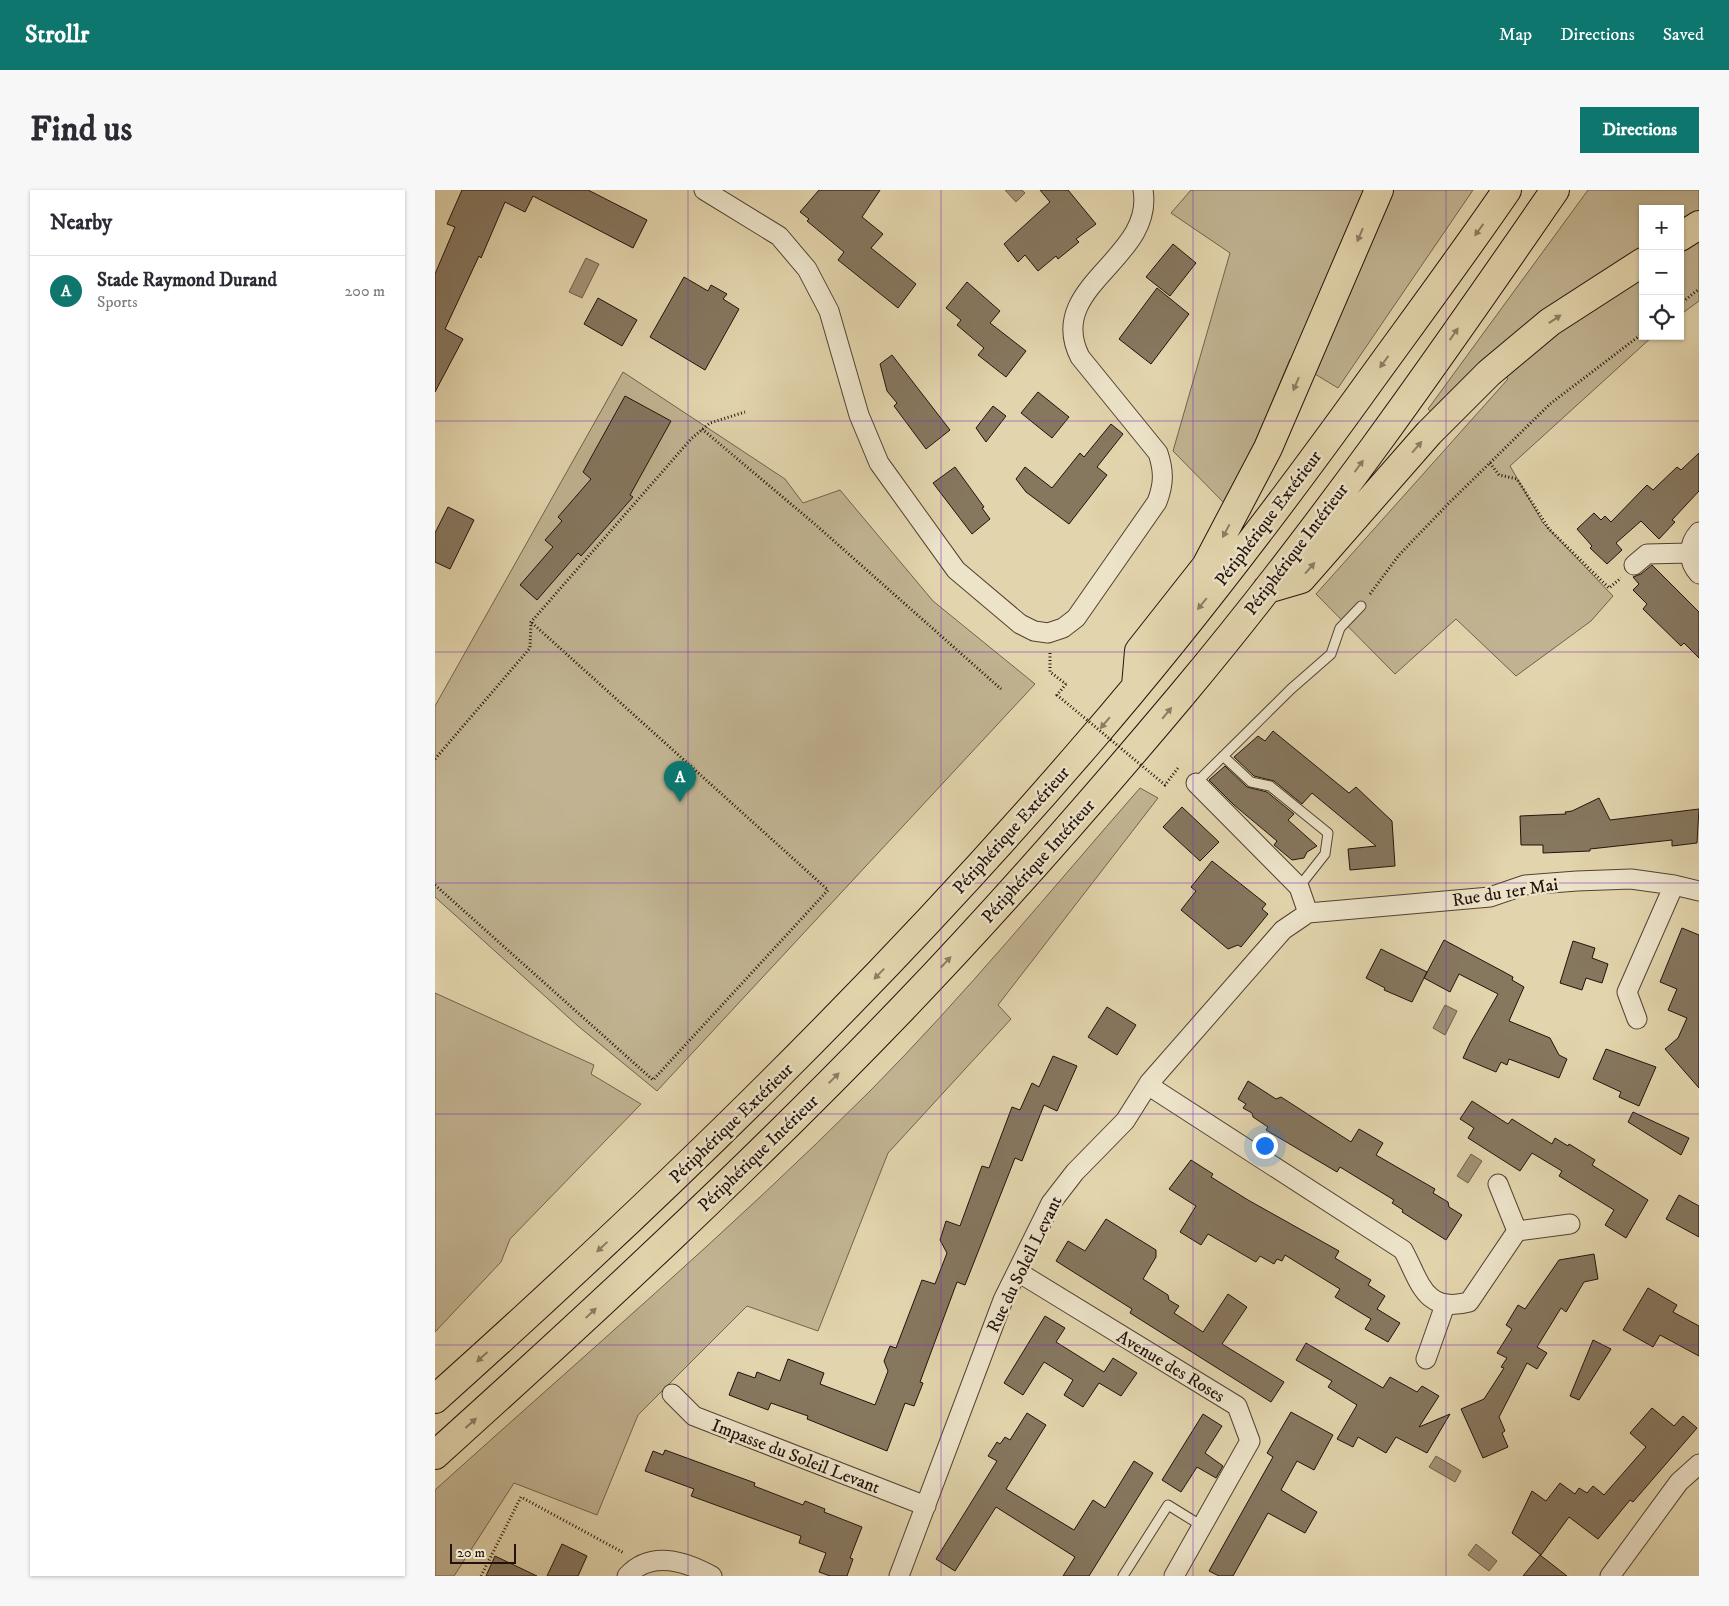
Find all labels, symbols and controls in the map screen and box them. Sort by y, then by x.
text: Strollr [25,20,89,50]
text: Map [1499,24,1532,46]
text: Directions [1560,24,1635,46]
text: Saved [1663,24,1704,46]
button: Directions [1580,107,1699,153]
text: Find us [30,108,132,152]
map controls [1639,205,1684,340]
button: + [1639,205,1684,250]
text: Nearby [50,210,112,236]
one-way arrow [1474,223,1484,237]
one-way arrow [1355,228,1363,242]
button: − [1639,250,1684,295]
text: Stade Raymond Durand [97,269,277,292]
text: A [61,281,71,301]
text: 200 m [344,281,385,301]
text: Sports [97,292,138,312]
button: locate [1639,295,1684,340]
one-way arrow [1549,314,1562,324]
one-way arrow [1449,328,1460,341]
one-way arrow [1379,355,1389,369]
one-way arrow [1291,377,1299,391]
one-way arrow [1411,441,1423,453]
street label: Périphérique Extérieur [1211,446,1327,591]
one-way arrow [1354,459,1364,473]
street label: Périphérique Intérieur [1240,479,1354,620]
one-way arrow [1222,523,1230,538]
one-way arrow [1304,562,1315,575]
one-way arrow [1197,597,1208,610]
one-way arrow [1161,706,1172,719]
one-way arrow [1099,717,1111,729]
pin: A [664,761,696,802]
street label: Périphérique Extérieur [949,762,1075,899]
street label: Périphérique Intérieur [977,795,1100,928]
street label: Rue du 1er Mai [1451,874,1560,912]
one-way arrow [940,956,952,968]
one-way arrow [873,967,885,979]
street label: Périphérique Extérieur [665,1059,799,1189]
one-way arrow [827,1073,839,1085]
street label: Périphérique Intérieur [694,1090,824,1217]
your location [1252,1133,1278,1159]
street label: Rue du Soleil Levant [982,1192,1068,1336]
one-way arrow [597,1241,609,1253]
one-way arrow [584,1307,596,1319]
street label: Avenue des Roses [1112,1326,1229,1408]
one-way arrow [476,1351,489,1362]
street label: Impasse du Soleil Levant [708,1415,883,1499]
one-way arrow [465,1417,477,1429]
scale bar [450,1541,516,1564]
text: 20 m [457,1544,485,1562]

